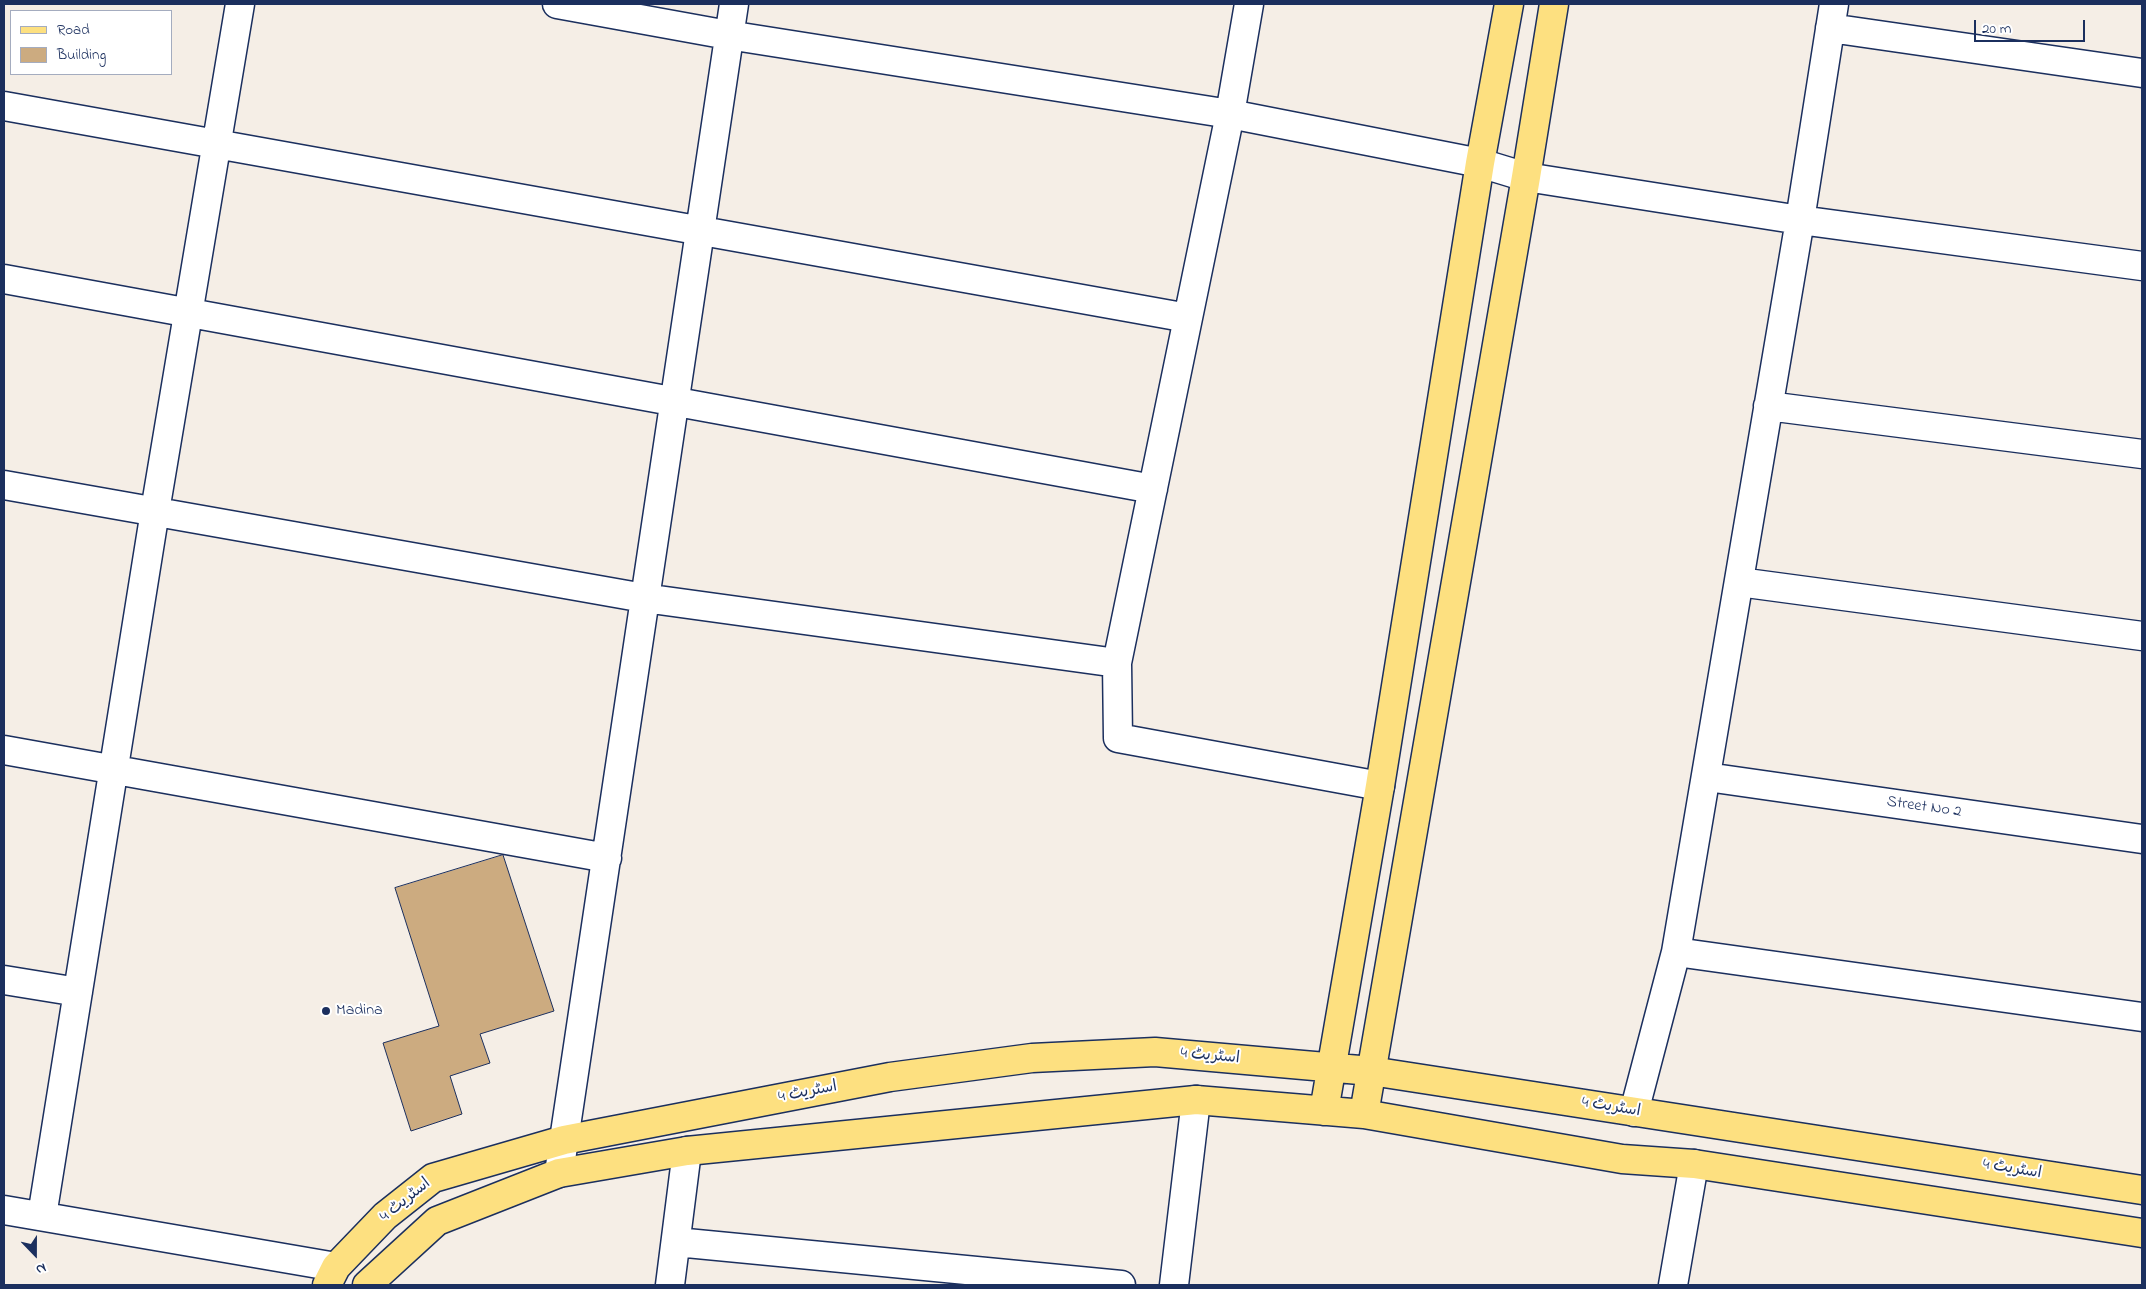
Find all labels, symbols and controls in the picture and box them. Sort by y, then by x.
legend [10,10,172,75]
scale bar [1976,10,2087,42]
text: 20 m [1982,18,2011,40]
text: Road [57,19,90,41]
text: Building [57,44,106,66]
street label: Street No 2 [1885,793,1963,823]
place label: Madina [336,1001,383,1021]
marker: Madina [320,1005,332,1017]
street label: اسٹریٹ 4 [1180,1045,1240,1069]
street label: اسٹریٹ 4 [777,1078,839,1108]
street label: اسٹریٹ 4 [1580,1094,1642,1122]
street label: اسٹریٹ 4 [1981,1156,2043,1184]
street label: اسٹریٹ 4 [377,1175,435,1227]
north arrow [10,1229,60,1279]
text: N [32,1257,49,1280]

